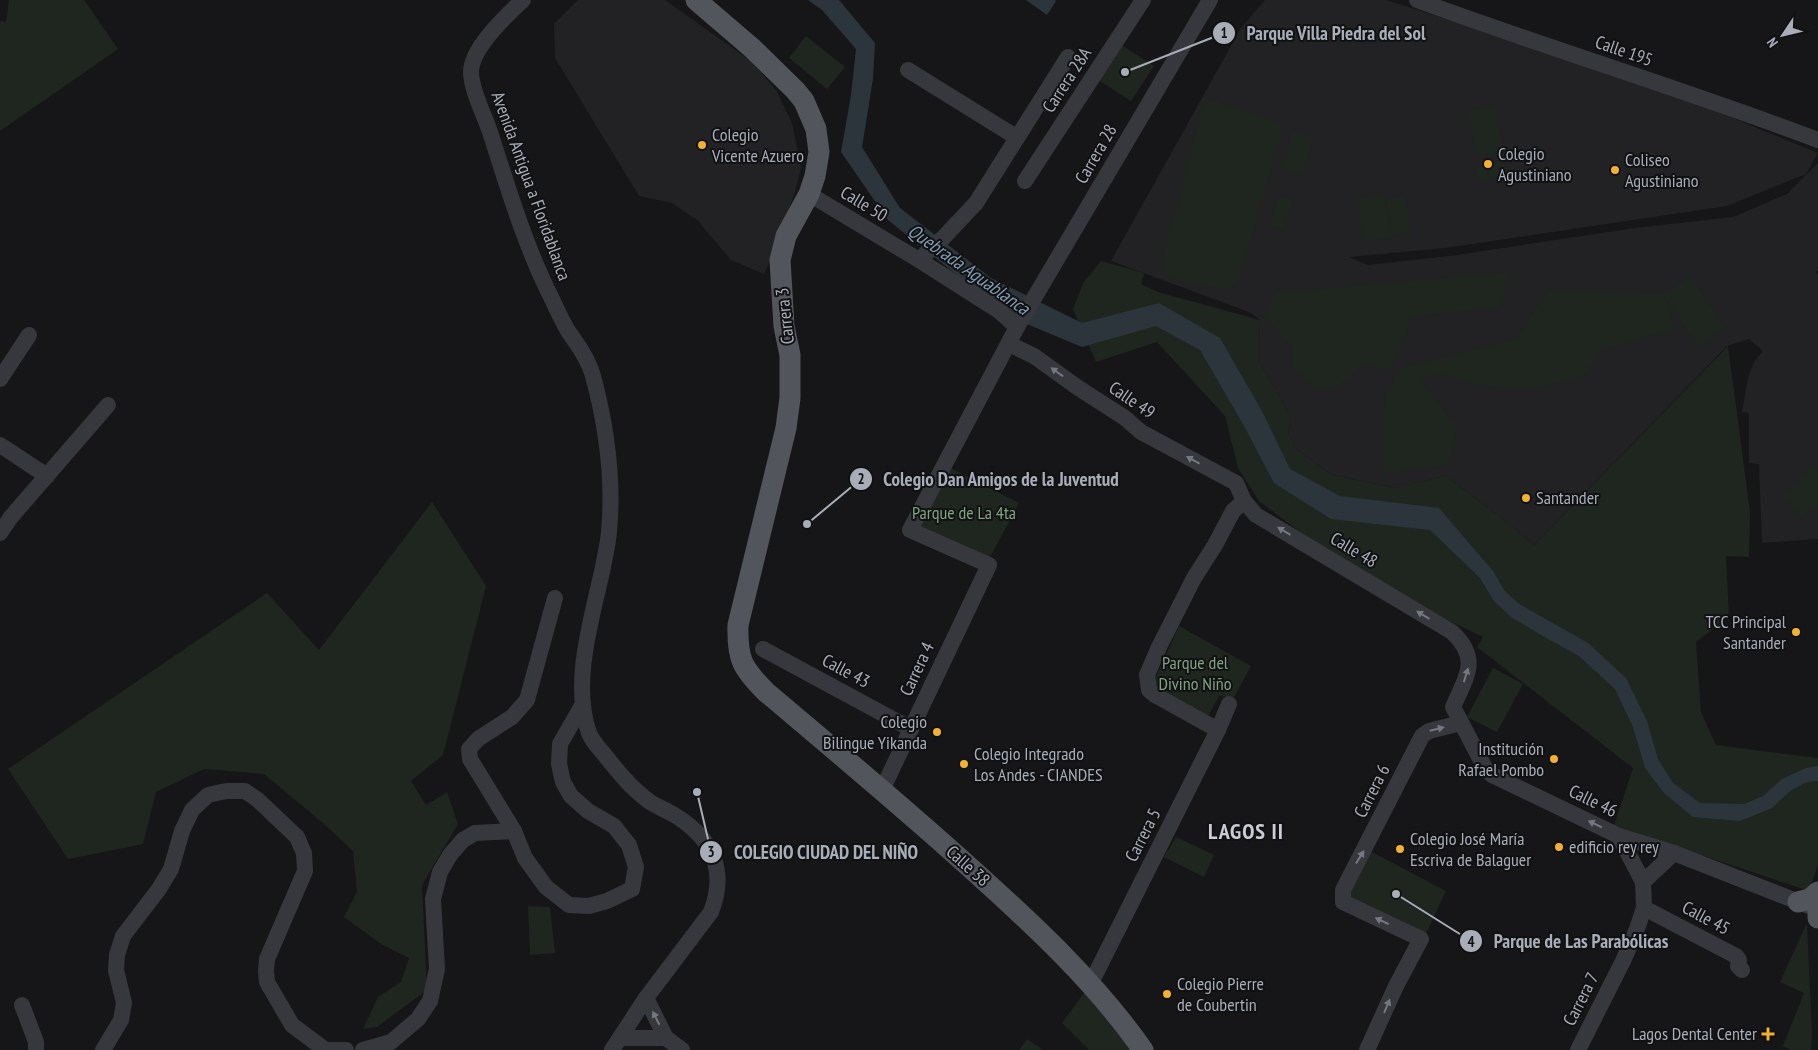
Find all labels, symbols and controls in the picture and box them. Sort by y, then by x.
north arrow [1758,10,1808,60]
callout: Parque Villa Piedra del Sol [1211,16,1436,50]
text: Parque Villa Piedra del Sol [1246,21,1426,45]
text: 1 [1220,23,1228,42]
street label: Calle 195 [1592,30,1656,71]
text: N [1763,34,1782,51]
street label: Carrera 28A [1037,42,1096,117]
street label: Avenida Antigua a Floridablanca [487,88,576,283]
street label: Carrera 28 [1069,120,1122,187]
place label: Colegio Vicente Azuero [711,123,804,167]
marker: Colegio Vicente Azuero [696,139,708,151]
place label: Colegio Agustiniano [1498,142,1572,186]
place label: Coliseo Agustiniano [1625,148,1699,192]
marker: Colegio Agustiniano [1482,158,1494,170]
marker: Coliseo Agustiniano [1609,164,1621,176]
street label: Calle 50 [836,181,892,227]
water label: Quebrada Aguablanca [904,218,1035,321]
street label: Carrera 3 [770,287,799,345]
one-way arrow [1050,367,1064,377]
street label: Calle 49 [1105,376,1160,423]
one-way arrow [1186,456,1200,464]
callout: Colegio Dan Amigos de la Juventud [848,462,1129,496]
text: Colegio Dan Amigos de la Juventud [883,467,1119,491]
text: 2 [857,469,865,488]
place label: Santander [1536,486,1599,509]
marker: Santander [1520,492,1532,504]
park label: Parque de La 4ta [912,501,1016,524]
one-way arrow [1277,527,1290,536]
street label: Calle 48 [1326,527,1382,573]
one-way arrow [1416,610,1429,619]
place label: TCC Principal Santander [1705,610,1787,654]
marker: TCC Principal Santander [1790,626,1802,638]
street label: Carrera 4 [894,638,939,699]
street label: Calle 43 [818,648,874,693]
park label: Parque del Divino Niño [1158,651,1232,695]
one-way arrow [1463,668,1471,683]
place label: Colegio Bilingue Yikanda [823,710,927,754]
one-way arrow [1429,725,1444,733]
marker: Colegio Bilingue Yikanda [931,726,943,738]
place label: Institución Rafael Pombo [1458,737,1544,781]
place label: Colegio Integrado Los Andes - CIANDES [974,742,1103,786]
marker: Institución Rafael Pombo [1548,753,1560,765]
marker: Colegio Integrado Los Andes - CIANDES [958,758,970,770]
street label: Carrera 6 [1348,760,1395,821]
street label: Calle 46 [1565,779,1621,822]
street label: Carrera 5 [1119,804,1166,865]
district label: LAGOS II [1208,817,1284,845]
one-way arrow [1588,820,1602,828]
place label: Colegio José María Escriva de Balaguer [1410,827,1531,871]
callout: COLEGIO CIUDAD DEL NIÑO [699,835,929,869]
place label: edificio rey rey [1569,835,1659,858]
text: COLEGIO CIUDAD DEL NIÑO [734,840,918,864]
street label: Calle 38 [942,840,995,891]
marker: edificio rey rey [1553,841,1565,853]
text: 3 [707,842,715,861]
marker: Colegio José María Escriva de Balaguer [1394,843,1406,855]
one-way arrow [1355,850,1364,864]
street label: Calle 45 [1678,895,1734,940]
one-way arrow [1375,916,1389,924]
callout: Parque de Las Parabólicas [1459,924,1678,958]
text: Parque de Las Parabólicas [1494,929,1669,953]
text: 4 [1467,932,1475,951]
street label: Carrera 7 [1557,968,1604,1029]
place label: Colegio Pierre de Coubertin [1177,972,1264,1016]
marker: Colegio Pierre de Coubertin [1161,988,1173,1000]
one-way arrow [1384,999,1392,1013]
one-way arrow [652,1011,660,1025]
place label: Lagos Dental Center [1632,1022,1757,1045]
marker: Lagos Dental Center [1761,1027,1775,1041]

